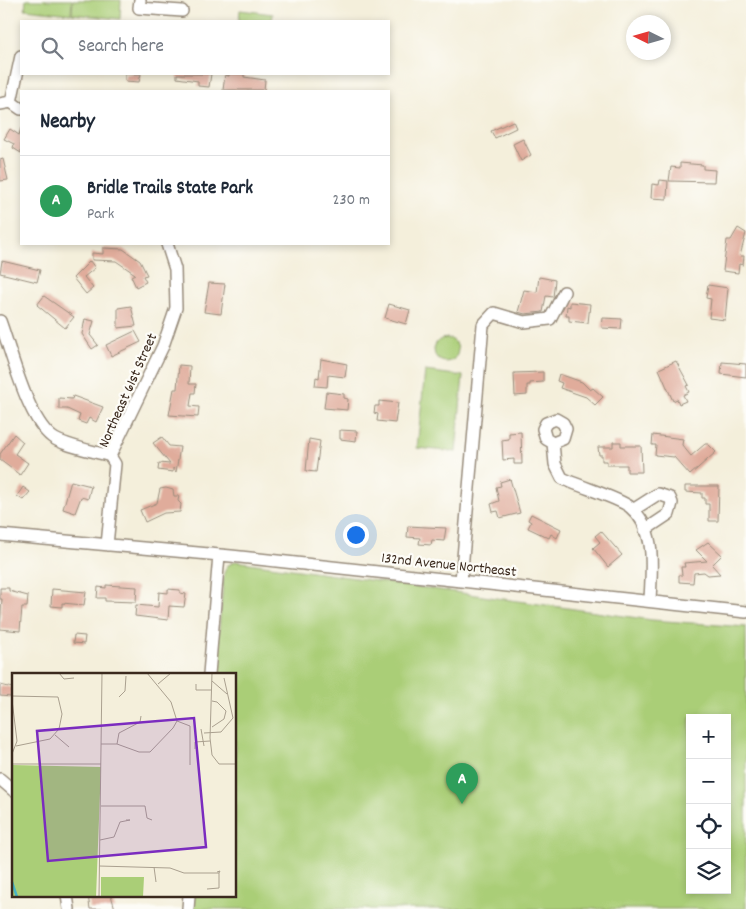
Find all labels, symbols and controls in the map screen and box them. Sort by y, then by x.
north arrow [626,15,671,60]
search box [20,20,390,75]
icon: search [38,34,66,62]
text: Search here [78,34,164,61]
text: Nearby [40,108,95,138]
text: Bridle Trails State Park [87,176,253,203]
text: A [52,189,60,212]
text: 230 m [333,189,370,212]
text: Park [87,203,114,226]
street label: Northeast 61st Street [94,330,164,452]
your location [343,522,369,548]
street label: 132nd Avenue Northeast [380,548,518,584]
inset map [12,673,236,896]
map controls [686,714,731,894]
button: + [686,714,731,759]
button: − [686,759,731,804]
pin: A [446,763,478,804]
button: locate [686,804,731,849]
button: layers [686,849,731,894]

